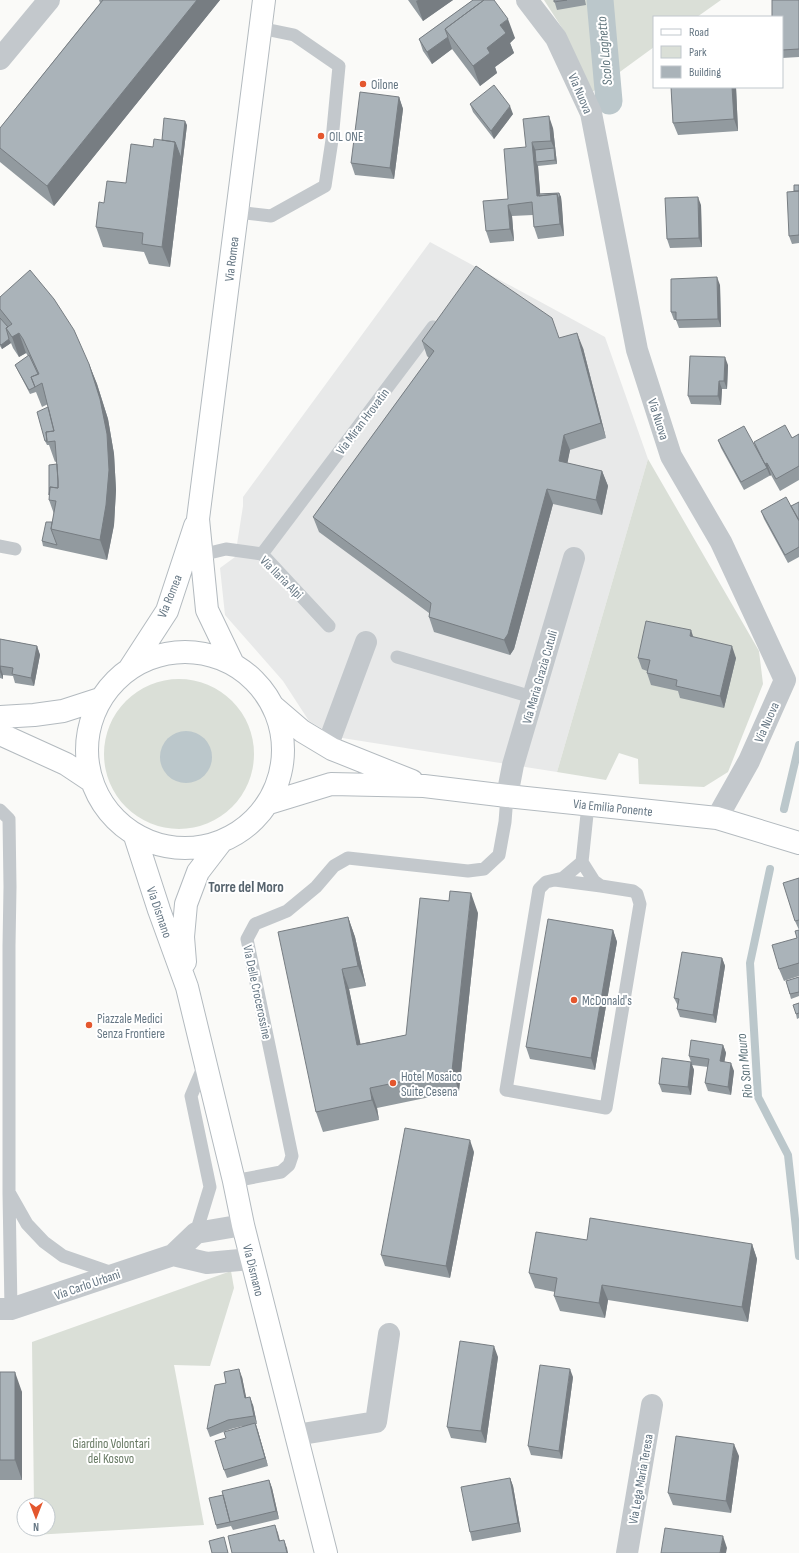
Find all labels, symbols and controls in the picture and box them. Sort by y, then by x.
water label: Scolo Laghetto [593,16,616,86]
legend [653,16,783,88]
text: Road [689,25,709,40]
text: Park [689,45,707,60]
text: Building [689,65,721,80]
street label: Via Nuova [564,71,596,116]
place label: Oilone [371,77,398,93]
marker: Oilone [358,79,368,89]
place label: OIL ONE [329,129,363,145]
marker: OIL ONE [316,131,326,141]
street label: Via Romea [221,236,243,283]
street label: Via Miran Hrovatin [333,385,393,458]
street label: Via Nuova [644,397,672,442]
street label: Via Ilaria Alpi [256,553,306,603]
street label: Via Romea [154,572,186,620]
street label: Via Maria Grazia Cutuli [519,629,561,726]
street label: Via Nuova [751,700,783,745]
street label: Via Emilia Ponente [572,796,654,820]
district label: Torre del Moro [208,878,284,897]
street label: Via Dismano [143,885,175,940]
street label: Via Delle Crocerossine [239,944,275,1041]
place label: McDonald's [582,993,632,1009]
marker: McDonald's [569,995,579,1005]
place label: Piazzale Medici Senza Frontiere [97,1011,165,1042]
marker: Piazzale Medici Senza Frontiere [84,1020,94,1030]
water label: Rio San Mauro [733,1032,756,1099]
place label: Hotel Mosaico Suite Cesena [401,1069,462,1100]
marker: Hotel Mosaico Suite Cesena [388,1078,398,1088]
street label: Via Dismano [239,1243,267,1298]
street label: Via Carlo Urbani [52,1266,122,1304]
street label: Via Lega Maria Teresa [625,1433,657,1526]
park label: Giardino Volontari del Kosovo [72,1436,150,1467]
north arrow [16,1497,56,1537]
text: N [33,1520,39,1533]

